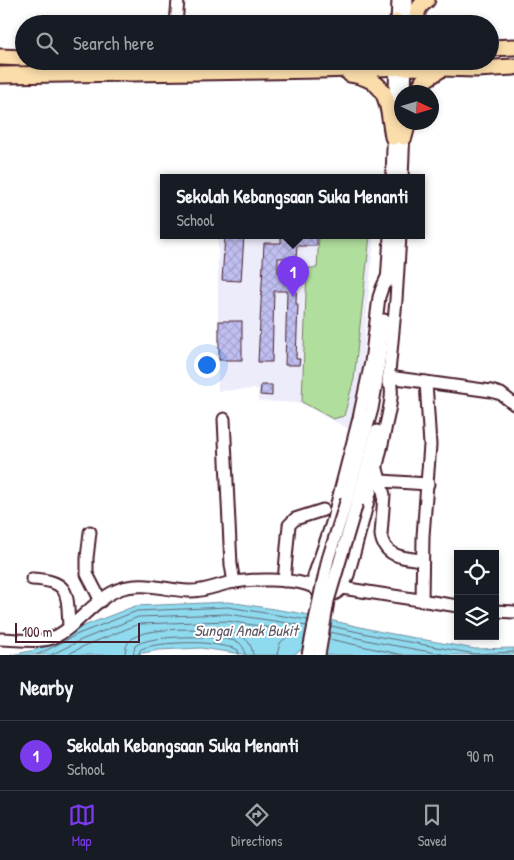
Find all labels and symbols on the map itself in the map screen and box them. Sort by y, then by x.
north arrow [394,85,439,130]
pin: 1 [277,256,309,297]
your location [194,352,220,378]
water label: Sungai Anak Bukit [194,619,300,641]
scale bar [15,620,140,643]

